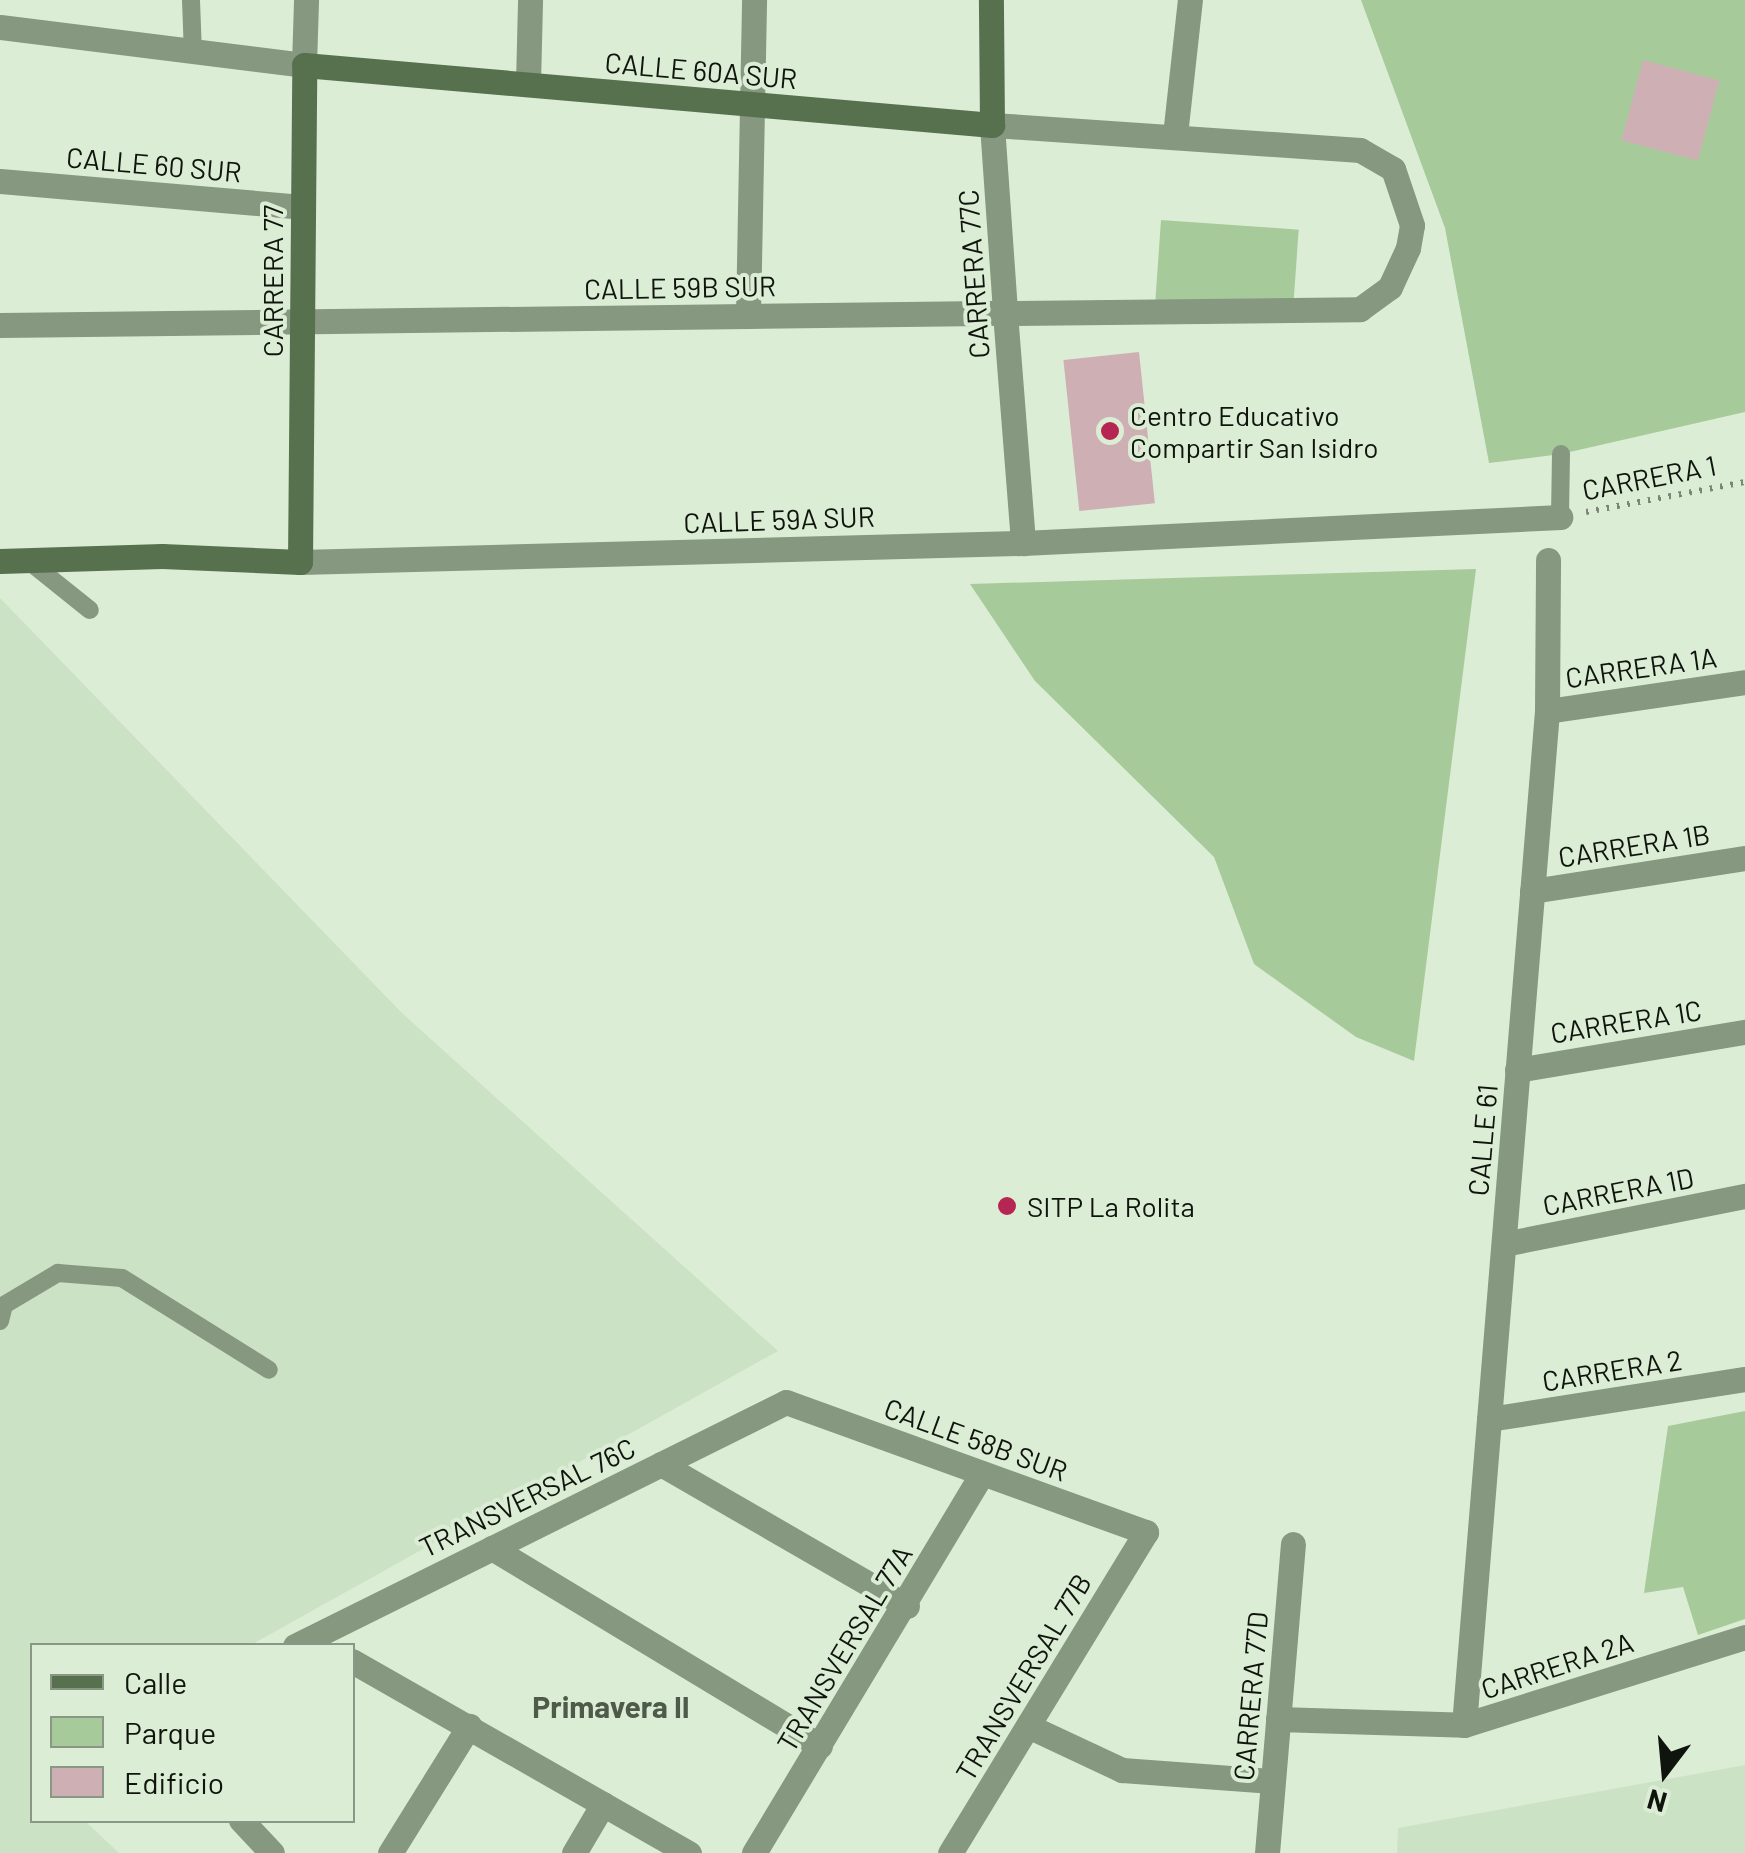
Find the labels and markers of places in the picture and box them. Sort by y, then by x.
place label: Centro Educativo Compartir San Isidro [1130,398,1379,464]
marker: Centro Educativo Compartir San Isidro [1099,420,1121,442]
place label: SITP La Rolita [1027,1189,1195,1223]
marker: SITP La Rolita [996,1195,1018,1217]

